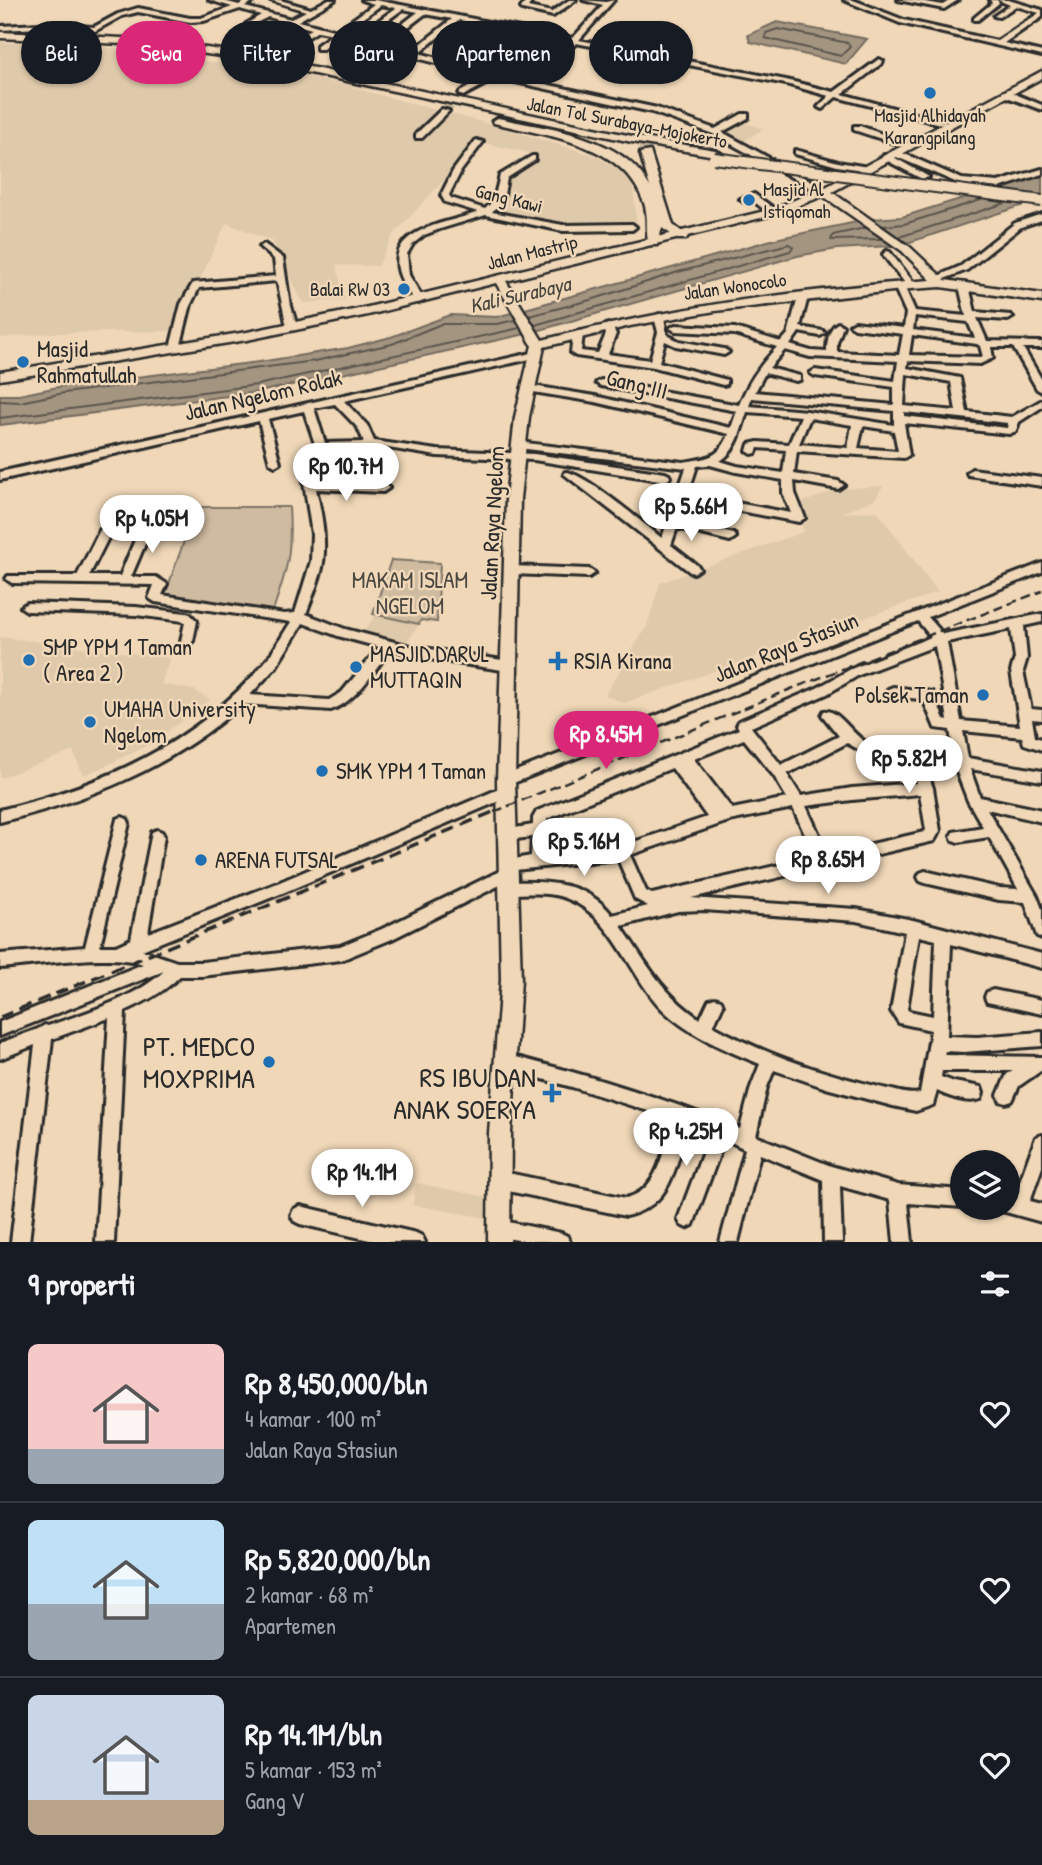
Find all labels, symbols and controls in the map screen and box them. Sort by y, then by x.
chip: Beli [21,21,102,84]
chip: Sewa [116,21,206,84]
chip: Filter [220,21,315,84]
chip: Baru [329,21,418,84]
chip: Apartemen [432,21,575,84]
chip: Rumah [589,21,693,84]
marker: Masjid Alhidayah Karangpilang [922,85,938,101]
street label: Jalan Tol Surabaya–Mojokerto [525,90,730,154]
place label: Masjid Alhidayah Karangpilang [874,102,986,150]
place label: Masjid Al Istiqomah [763,176,830,224]
street label: Gang Kawi [473,177,545,219]
marker: Masjid Al Istiqomah [741,192,757,208]
street label: Jalan Mastrip [484,228,580,276]
street label: Jalan Wonocolo [682,266,788,306]
water label: Kali Surabaya [467,268,576,320]
place label: Balai RW 03 [310,276,390,302]
marker: Balai RW 03 [396,281,412,297]
place label: Masjid Rahmatullah [37,333,137,390]
marker: Masjid Rahmatullah [15,354,31,370]
street label: Jalan Ngelom Rolak [181,361,345,428]
street label: Gang III [603,361,671,406]
pin: Rp 10.7M [274,444,418,503]
street label: Jalan Raya Ngelom [472,445,511,601]
text: Rp 10.7M [309,450,383,481]
pin: Rp 5.66M [619,484,763,543]
text: Rp 5.66M [655,490,727,521]
pin: Rp 4.05M [80,496,224,555]
text: Rp 4.05M [116,502,188,533]
park label: MAKAM ISLAM NGELOM [352,564,468,621]
street label: Jalan Raya Stasiun [709,604,863,690]
place label: SMP YPM 1 Taman ( Area 2 ) [43,631,192,688]
place label: MASJID DARUL MUTTAQIN [370,638,489,695]
place label: RSIA Kirana [574,645,671,676]
marker: RSIA Kirana [548,651,568,671]
marker: SMP YPM 1 Taman ( Area 2 ) [21,652,37,668]
marker: MASJID DARUL MUTTAQIN [348,659,364,675]
place label: Polsek Taman [855,679,969,710]
marker: Polsek Taman [975,687,991,703]
place label: UMAHA University Ngelom [104,693,256,750]
pin: Rp 8.45M [534,712,678,771]
marker: UMAHA University Ngelom [82,714,98,730]
text: Rp 8.45M [570,718,642,749]
pin: Rp 5.82M [837,736,981,795]
text: Rp 5.82M [872,742,946,773]
place label: SMK YPM 1 Taman [336,755,486,786]
marker: SMK YPM 1 Taman [314,763,330,779]
pin: Rp 5.16M [512,818,656,878]
text: Rp 5.16M [548,825,620,856]
pin: Rp 8.65M [756,836,900,896]
text: Rp 8.65M [791,843,865,874]
place label: ARENA FUTSAL [215,844,338,875]
marker: ARENA FUTSAL [193,852,209,868]
place label: PT. MEDCO MOXPRIMA [143,1027,255,1097]
marker: PT. MEDCO MOXPRIMA [261,1054,277,1070]
place label: RS IBU DAN ANAK SOERYA [393,1058,536,1128]
marker: RS IBU DAN ANAK SOERYA [542,1083,562,1103]
pin: Rp 4.25M [614,1108,758,1168]
text: Rp 4.25M [649,1115,723,1146]
pin: Rp 14.1M [290,1150,434,1209]
map controls [950,1150,1020,1220]
button: layers [950,1150,1020,1220]
text: Rp 14.1M [327,1156,397,1187]
text: 9 properti [28,1264,136,1304]
icon: filters [976,1265,1014,1303]
text: Rp 8,450,000/bln [245,1363,428,1403]
icon: home [84,1372,168,1456]
icon: heart [976,1395,1014,1433]
text: 4 kamar · 100 m² [245,1403,381,1434]
text: Jalan Raya Stasiun [245,1434,398,1465]
text: Rp 5,820,000/bln [245,1539,431,1579]
icon: home [84,1548,168,1632]
icon: heart [976,1571,1014,1609]
text: 2 kamar · 68 m² [245,1579,374,1610]
text: Apartemen [245,1610,336,1641]
text: Rp 14.1M/bln [245,1714,382,1754]
icon: home [84,1723,168,1807]
icon: heart [976,1746,1014,1784]
text: 5 kamar · 153 m² [245,1754,382,1785]
text: Gang V [245,1785,304,1816]

